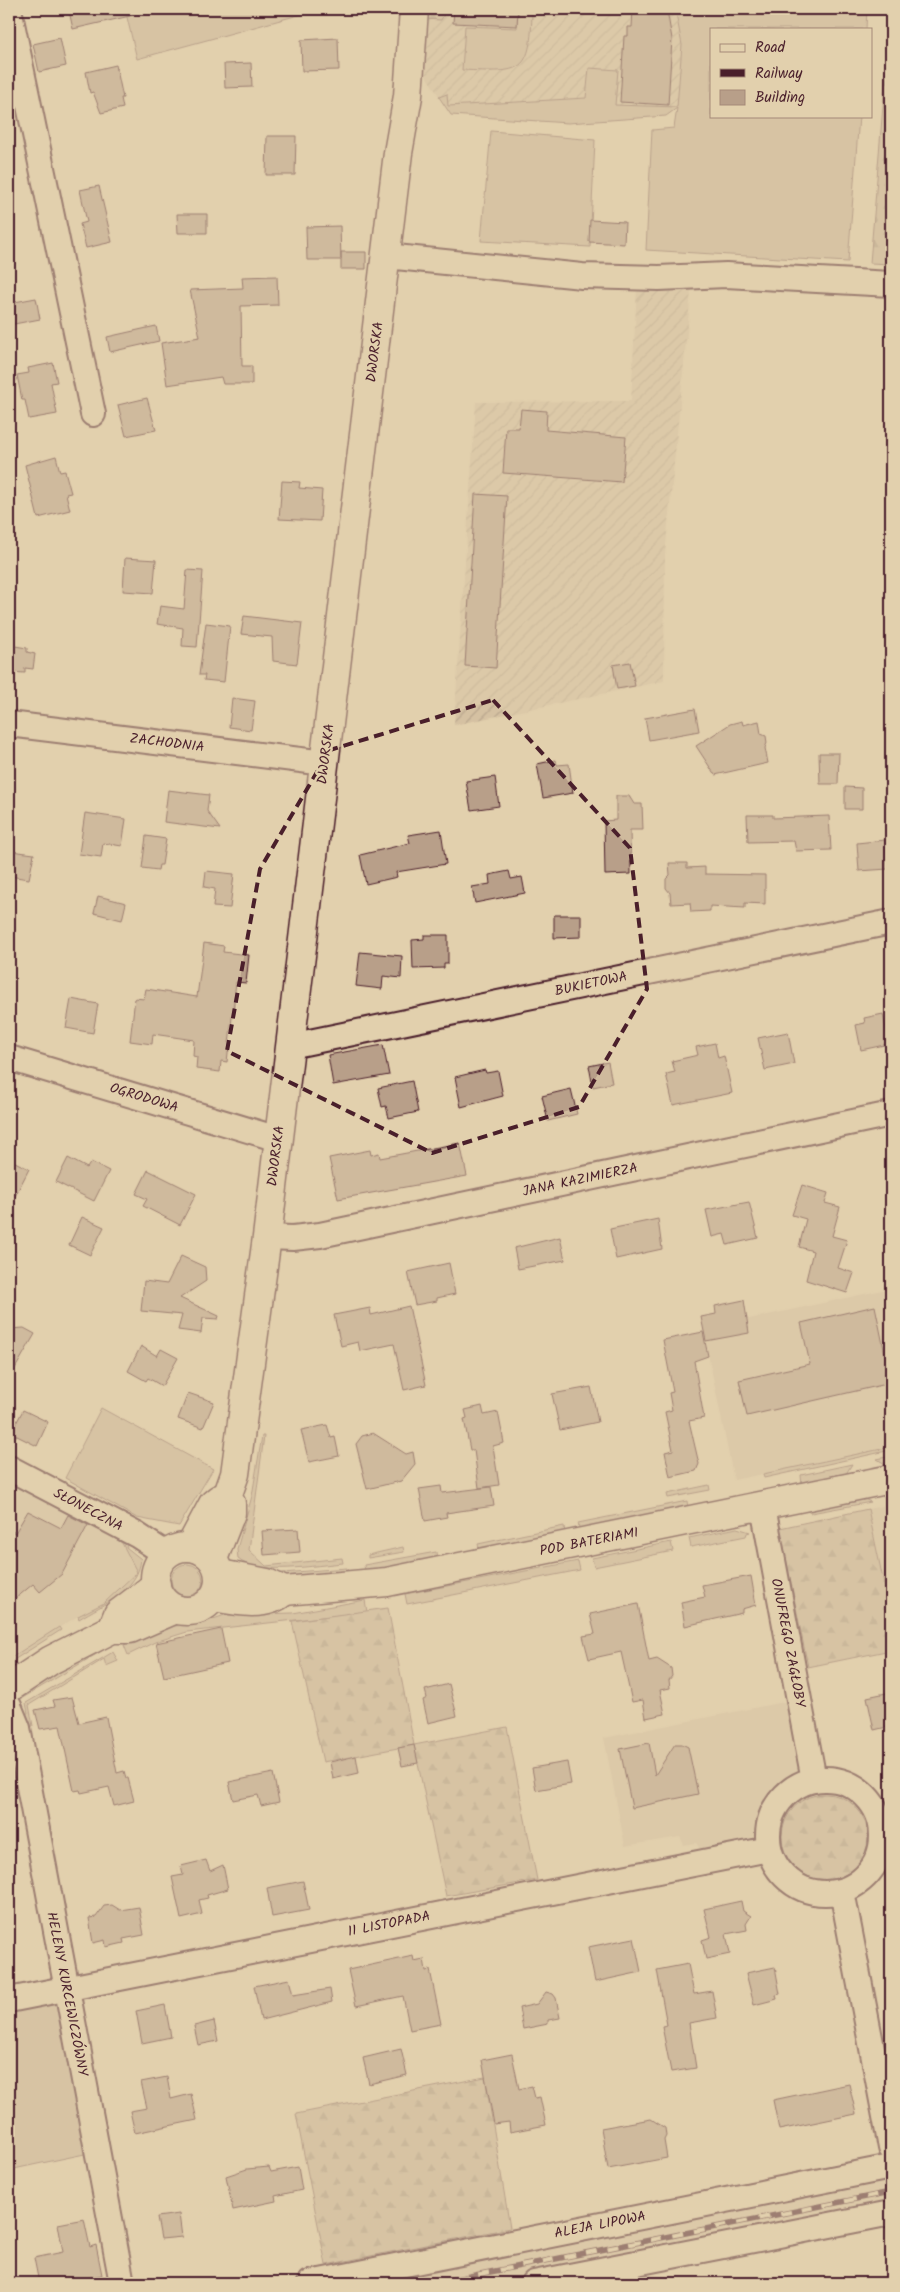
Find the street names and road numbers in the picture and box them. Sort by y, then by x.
street label: DWORSKA [360,320,390,384]
street label: DWORSKA [311,722,341,786]
street label: ZACHODNIA [128,728,206,758]
street label: BUKIETOWA [553,966,629,1002]
street label: OGRODOWA [107,1077,181,1119]
street label: DWORSKA [261,1124,291,1188]
street label: JANA KAZIMIERZA [520,1157,640,1203]
street label: SŁONECZNA [49,1482,127,1538]
street label: POD BATERIAMI [538,1522,640,1562]
street label: ONUFREGO ZAGŁOBY [765,1576,812,1710]
street label: 11 LISTOPADA [346,1905,432,1943]
street label: HELENY KURCEWICZÓWNY [40,1910,94,2079]
street label: ALEJA LIPOWA [552,2205,648,2245]

